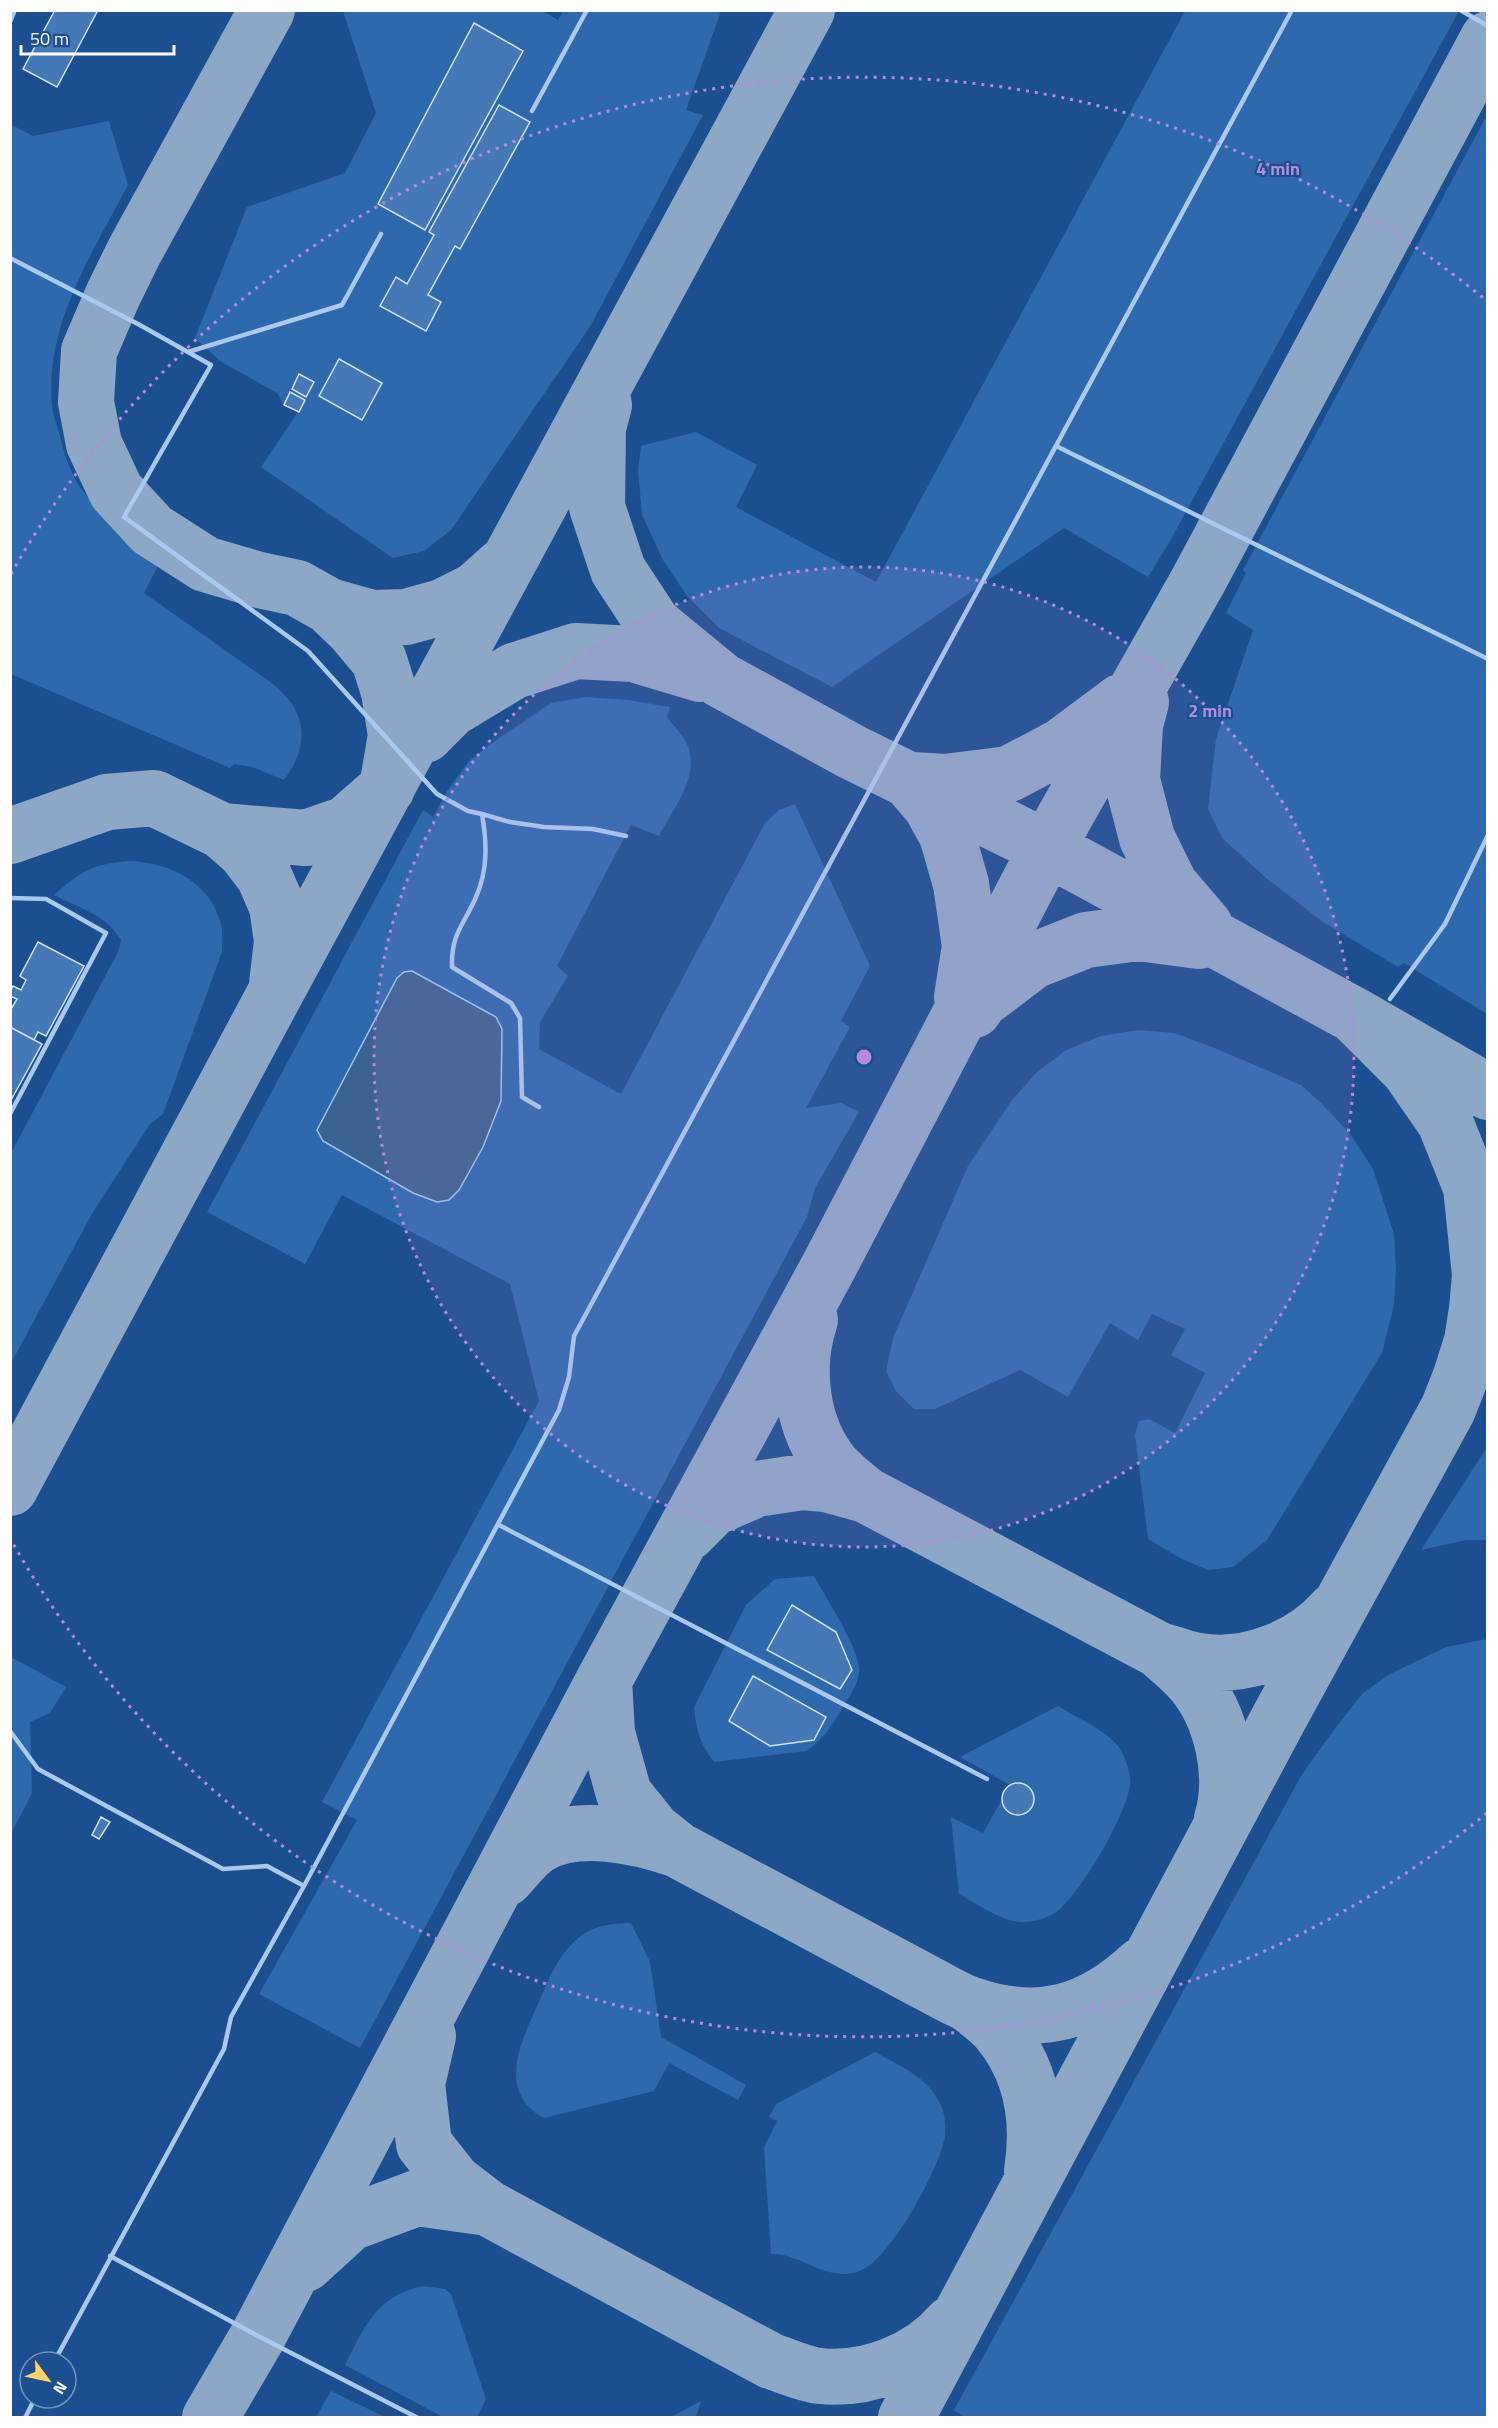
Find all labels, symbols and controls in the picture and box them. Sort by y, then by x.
scale bar [21,18,174,56]
text: 50 m [30,25,69,52]
text: 4 min [1256,155,1300,182]
text: 2 min [1188,697,1232,724]
centre of rings [854,1047,874,1067]
north arrow [18,2350,78,2410]
text: N [47,2377,74,2399]

